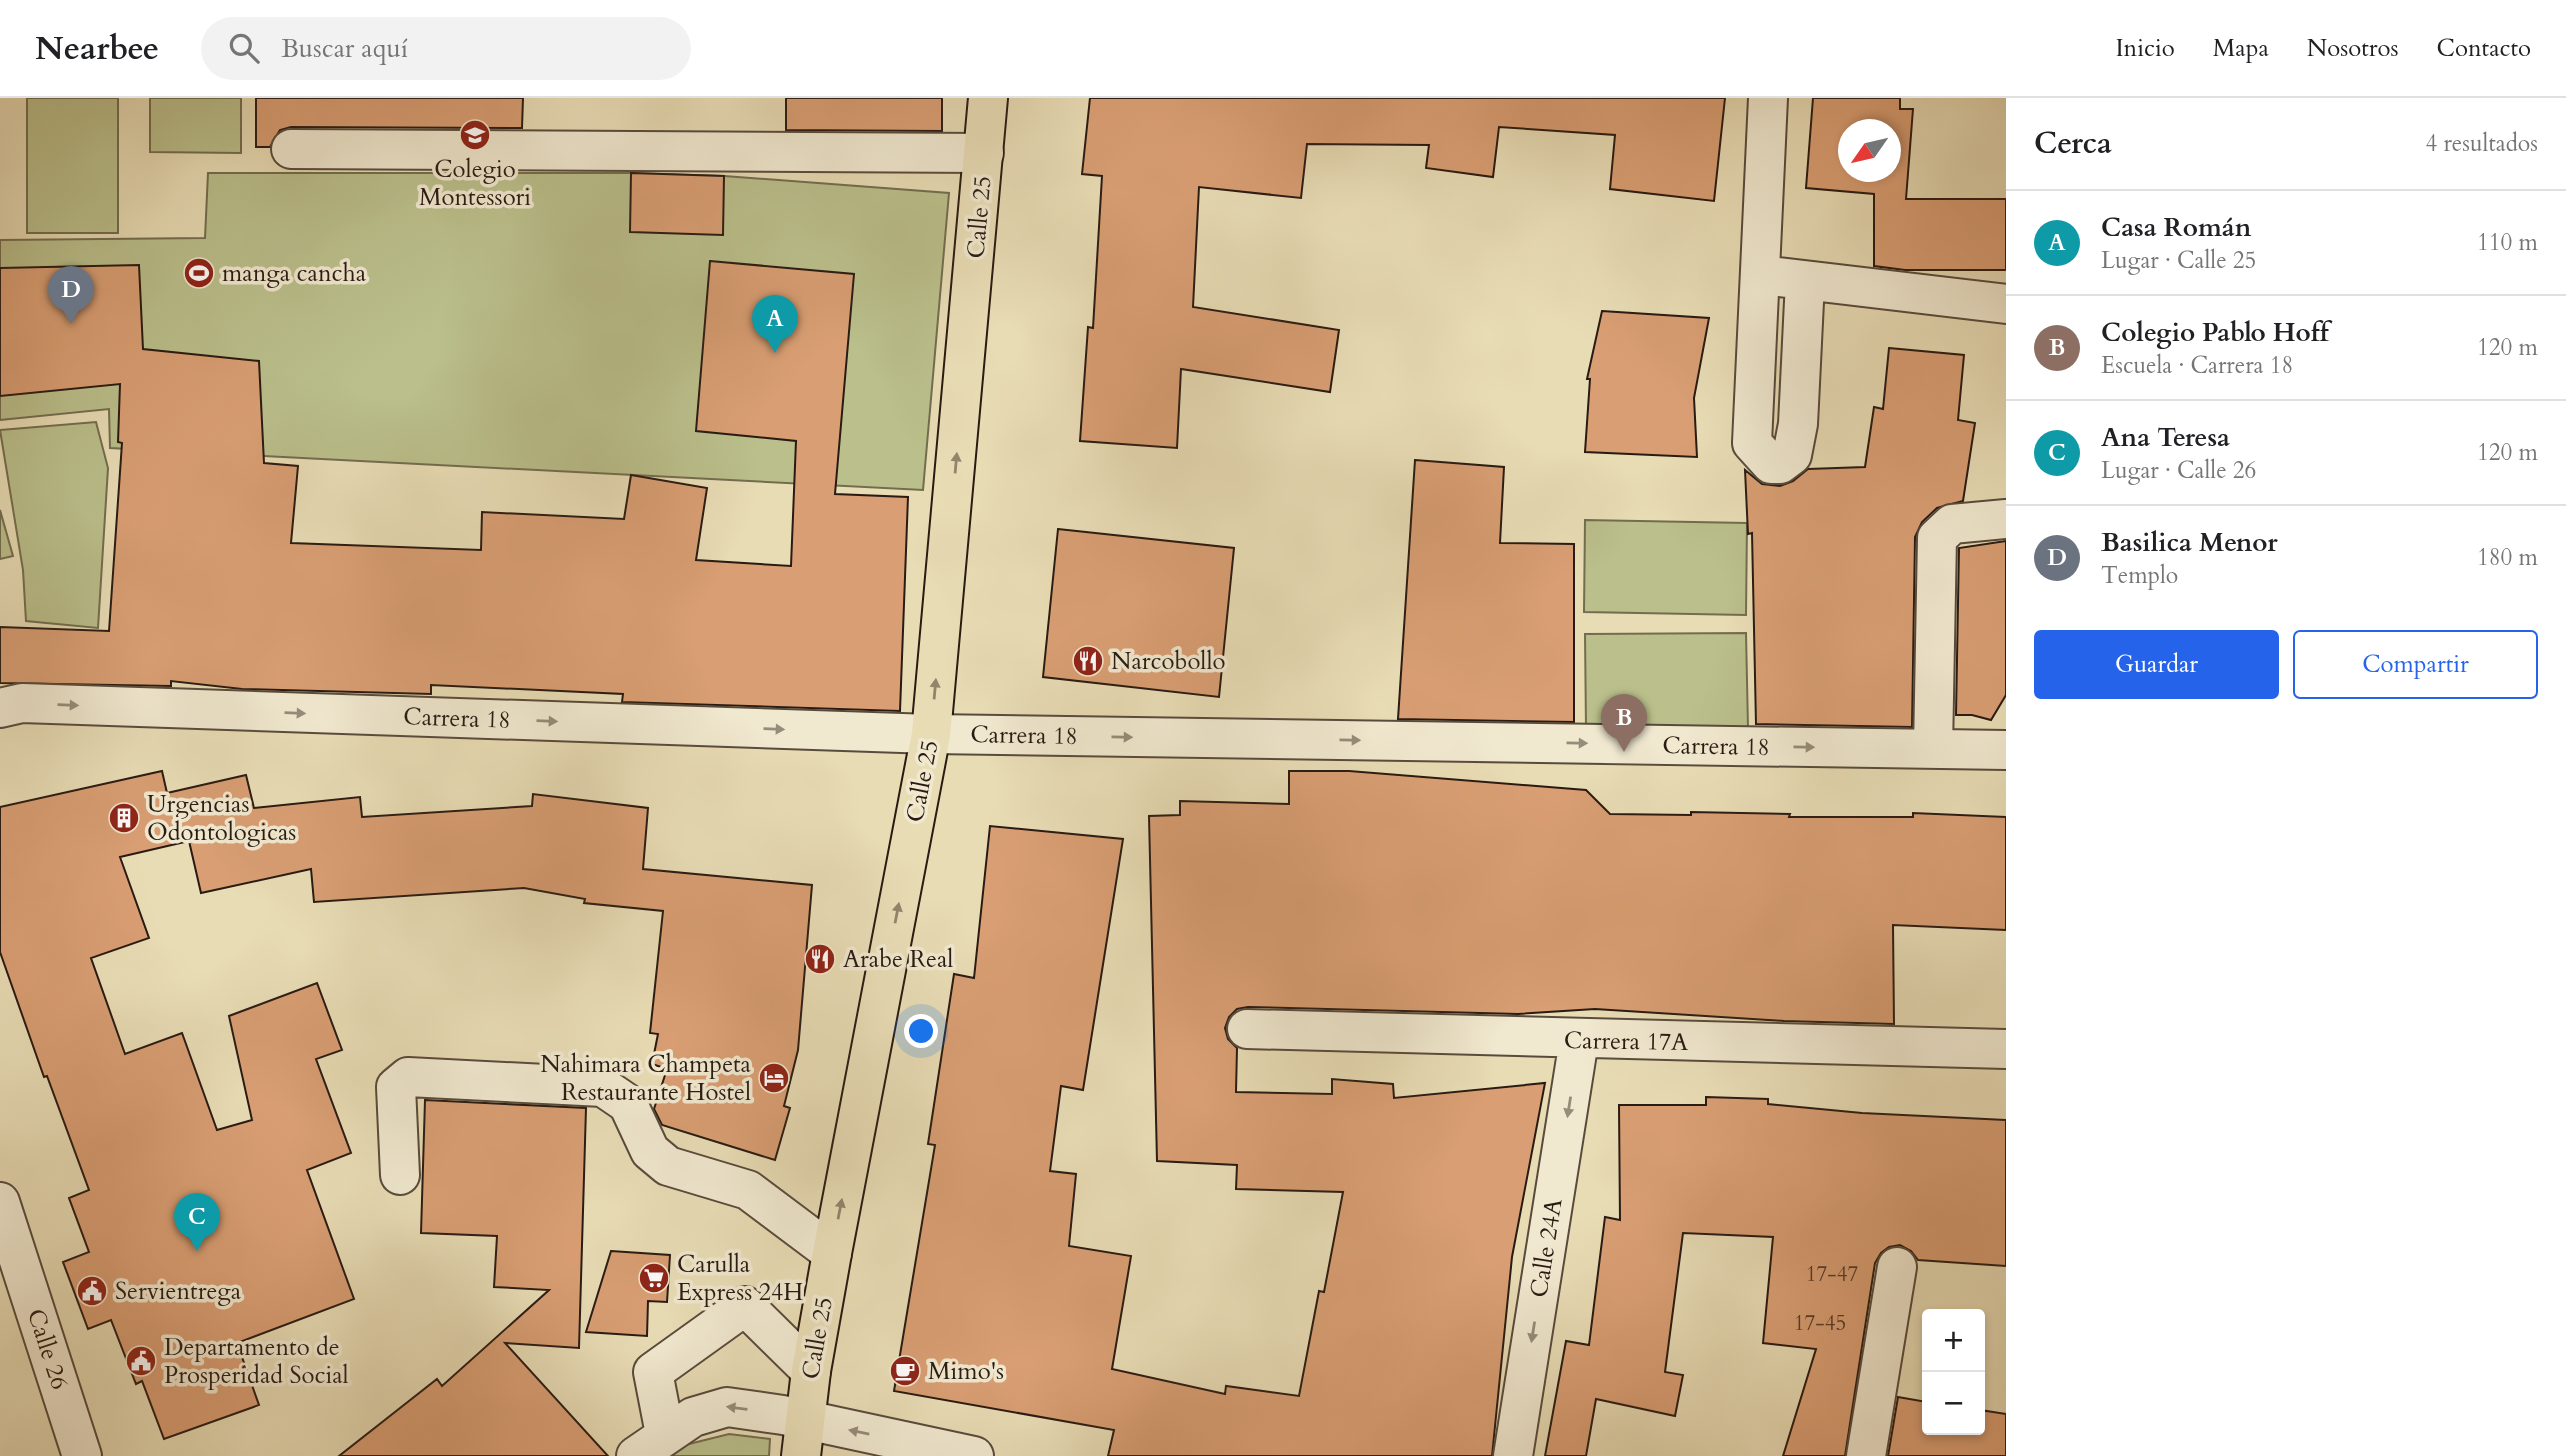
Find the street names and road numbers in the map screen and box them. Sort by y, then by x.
street label: Calle 25 [959,174,1000,260]
street label: Carrera 18 [403,700,511,737]
street label: Carrera 18 [970,718,1078,753]
street label: Carrera 18 [1662,729,1770,764]
street label: Calle 25 [898,737,947,825]
street label: Carrera 17A [1564,1024,1689,1059]
street label: Calle 24A [1522,1195,1571,1300]
street label: Calle 25 [794,1294,841,1382]
street label: Calle 26 [19,1305,76,1394]

